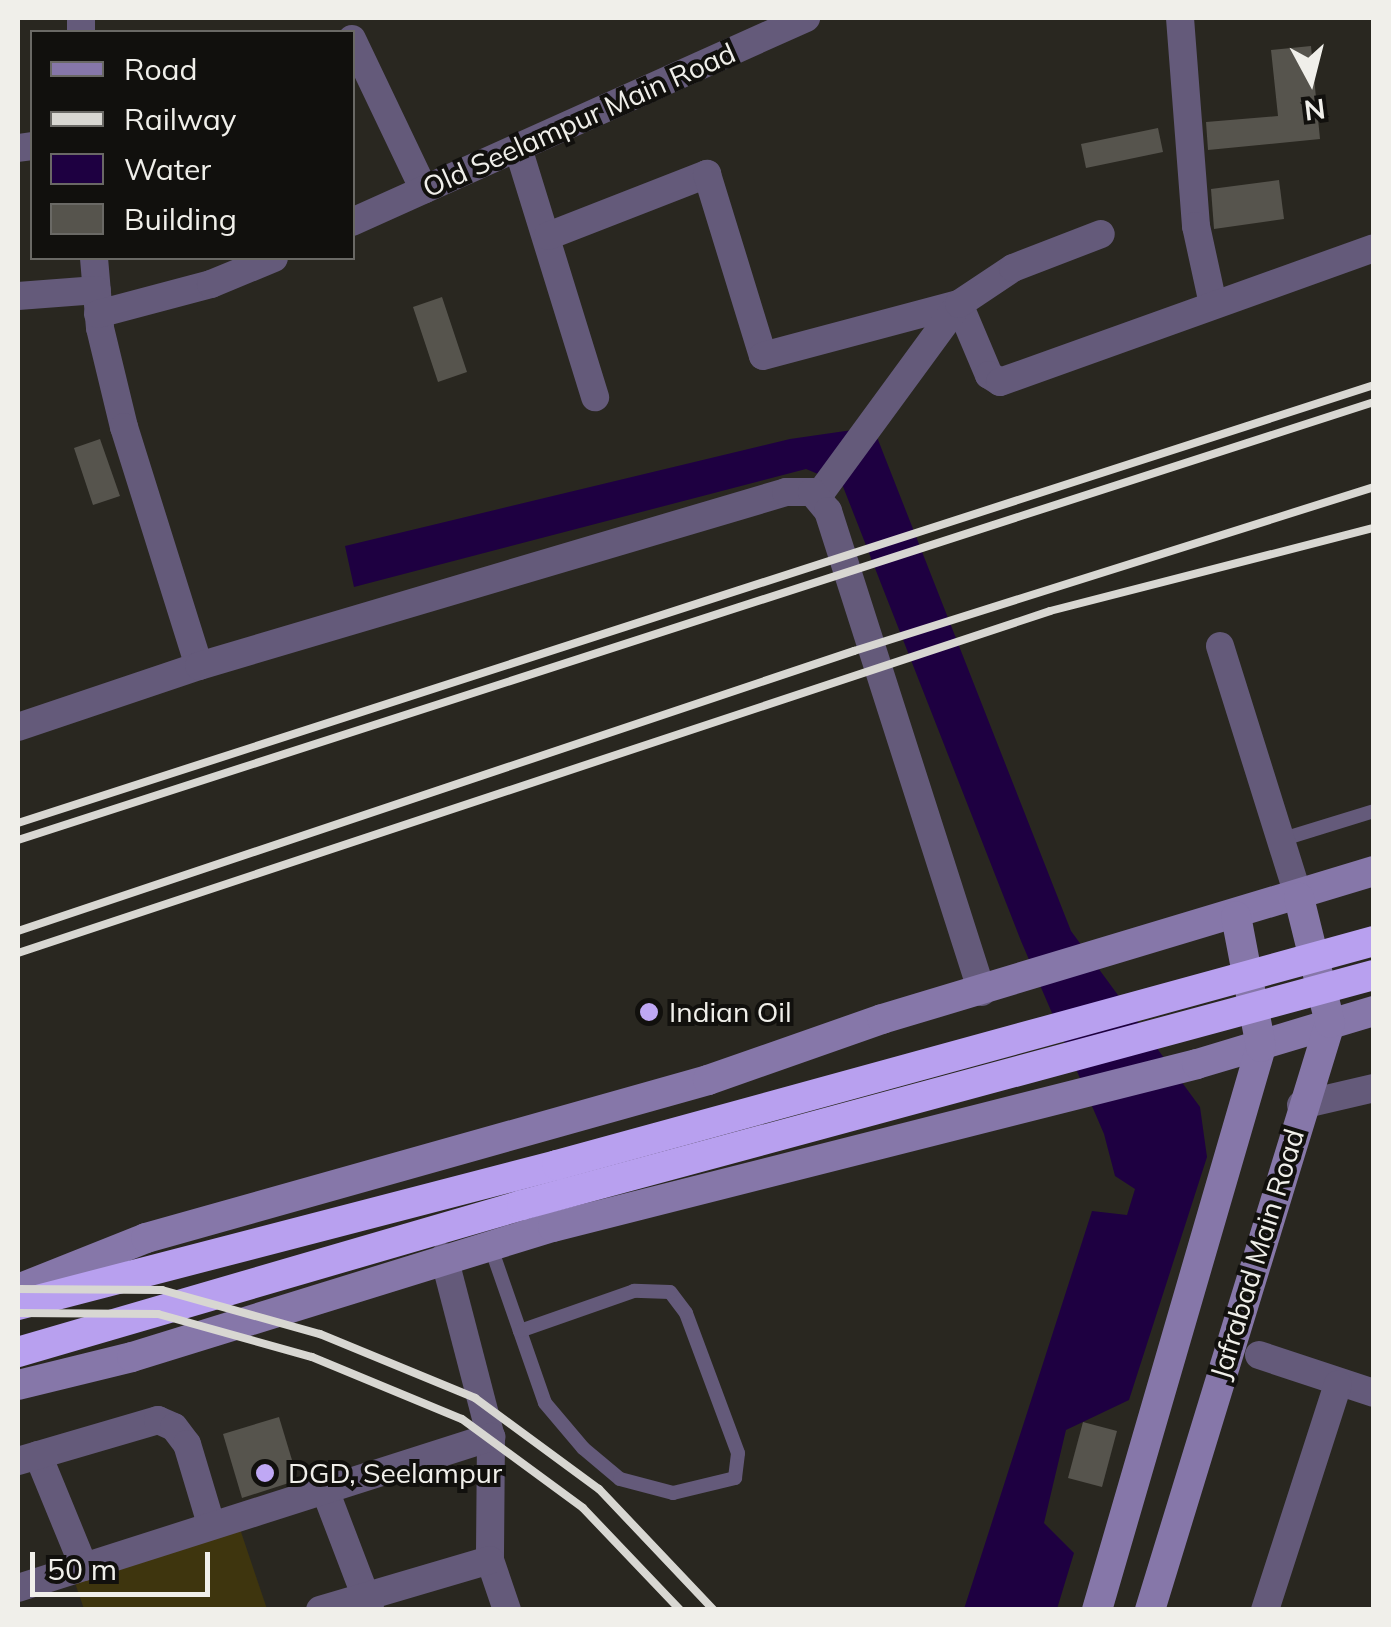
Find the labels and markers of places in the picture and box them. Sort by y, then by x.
place label: Indian Oil [669,995,792,1029]
marker: Indian Oil [638,1001,660,1023]
place label: DGD, Seelampur [288,1456,502,1490]
marker: DGD, Seelampur [252,1460,278,1486]

